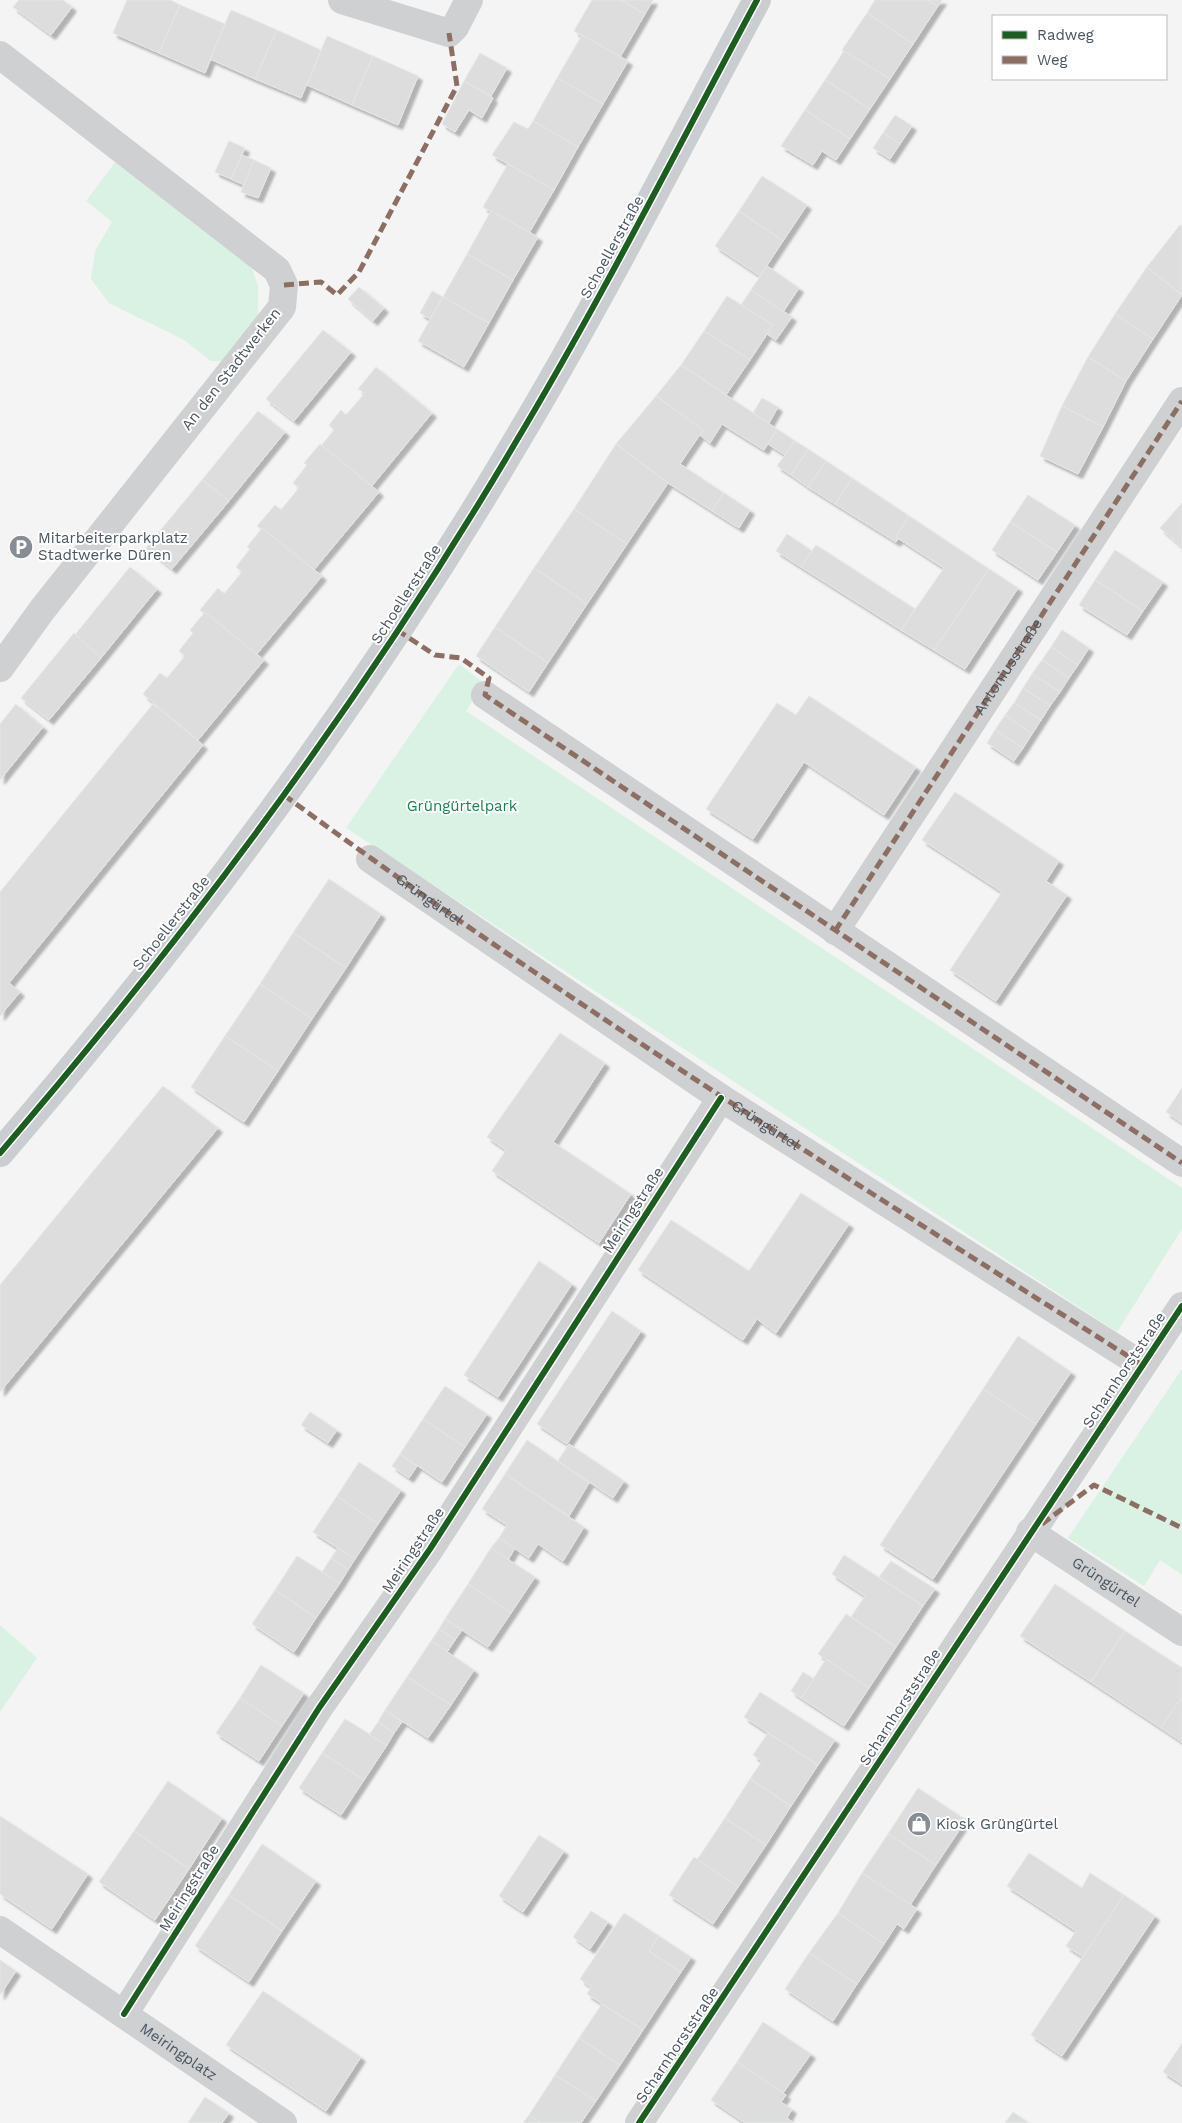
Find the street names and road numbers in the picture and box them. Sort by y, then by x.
street label: Schoellerstraße [576,192,648,302]
street label: An den Stadtwerken [178,304,284,434]
street label: Schoellerstraße [367,541,445,647]
street label: Antoniusstraße [970,615,1046,718]
street label: Grüngürtel [392,870,467,929]
street label: Schoellerstraße [128,872,214,974]
street label: Grüngürtel [728,1096,804,1154]
street label: Meiringstraße [598,1163,668,1257]
street label: Scharnhorststraße [1079,1309,1169,1431]
street label: Meiringstraße [378,1504,448,1596]
street label: Grüngürtel [1068,1553,1144,1611]
street label: Scharnhorststraße [855,1645,945,1769]
street label: Meiringstraße [155,1841,223,1935]
street label: Scharnhorststraße [632,1984,722,2106]
street label: Meiringplatz [137,2019,220,2084]

